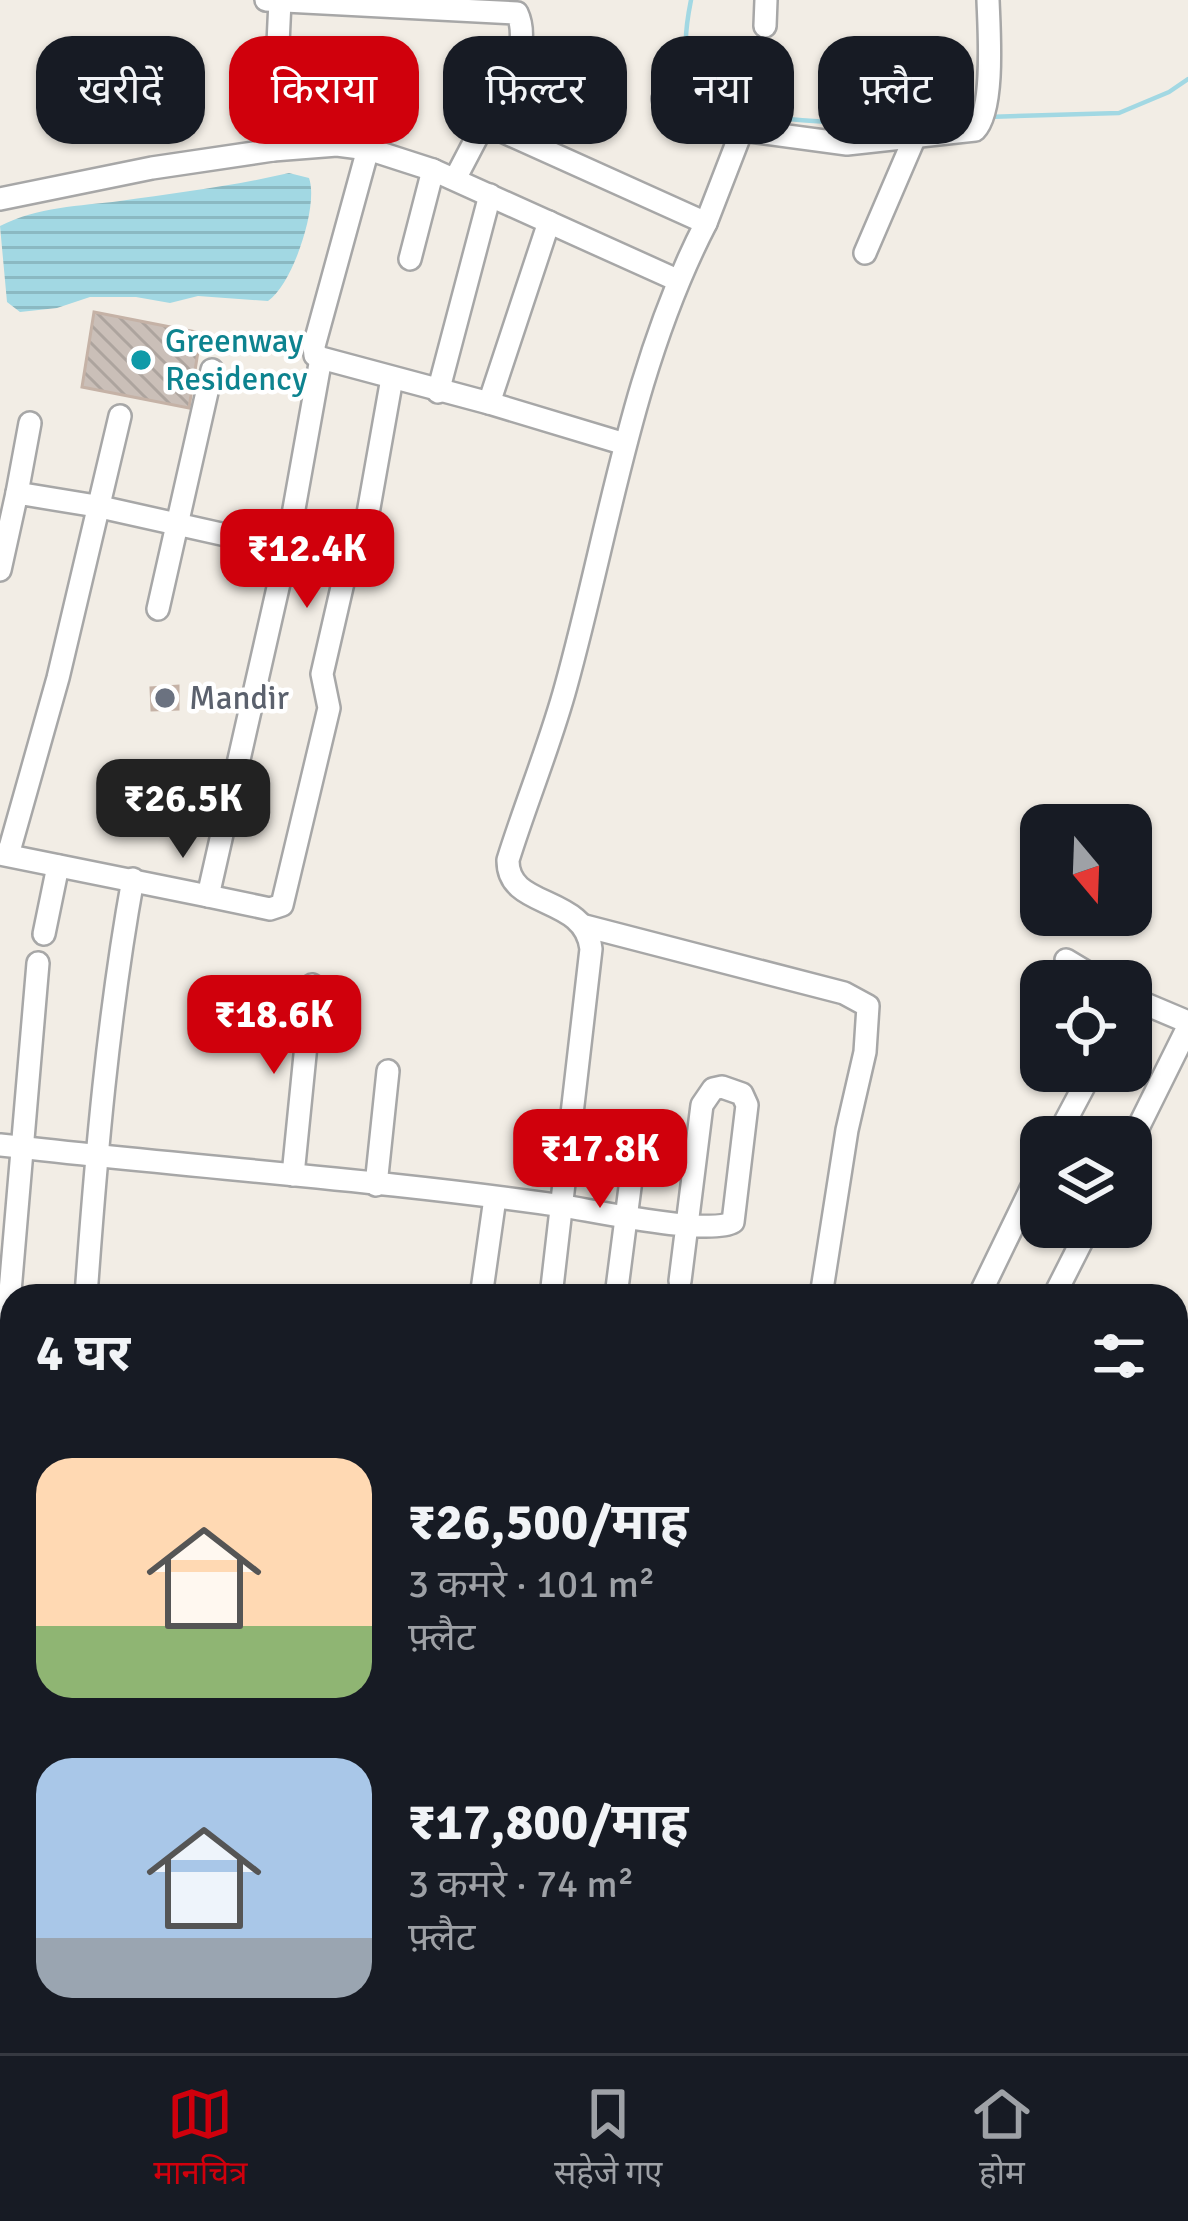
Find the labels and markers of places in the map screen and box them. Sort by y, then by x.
place label: Greenway Residency [165,321,308,400]
marker: Greenway Residency [128,347,154,373]
pin: ₹12.4K [209,509,405,611]
place label: Mandir [189,678,289,719]
marker: Mandir [152,685,178,711]
pin: ₹26.5K [85,759,281,861]
pin: ₹18.6K [176,975,372,1077]
pin: ₹17.8K [502,1109,698,1211]

